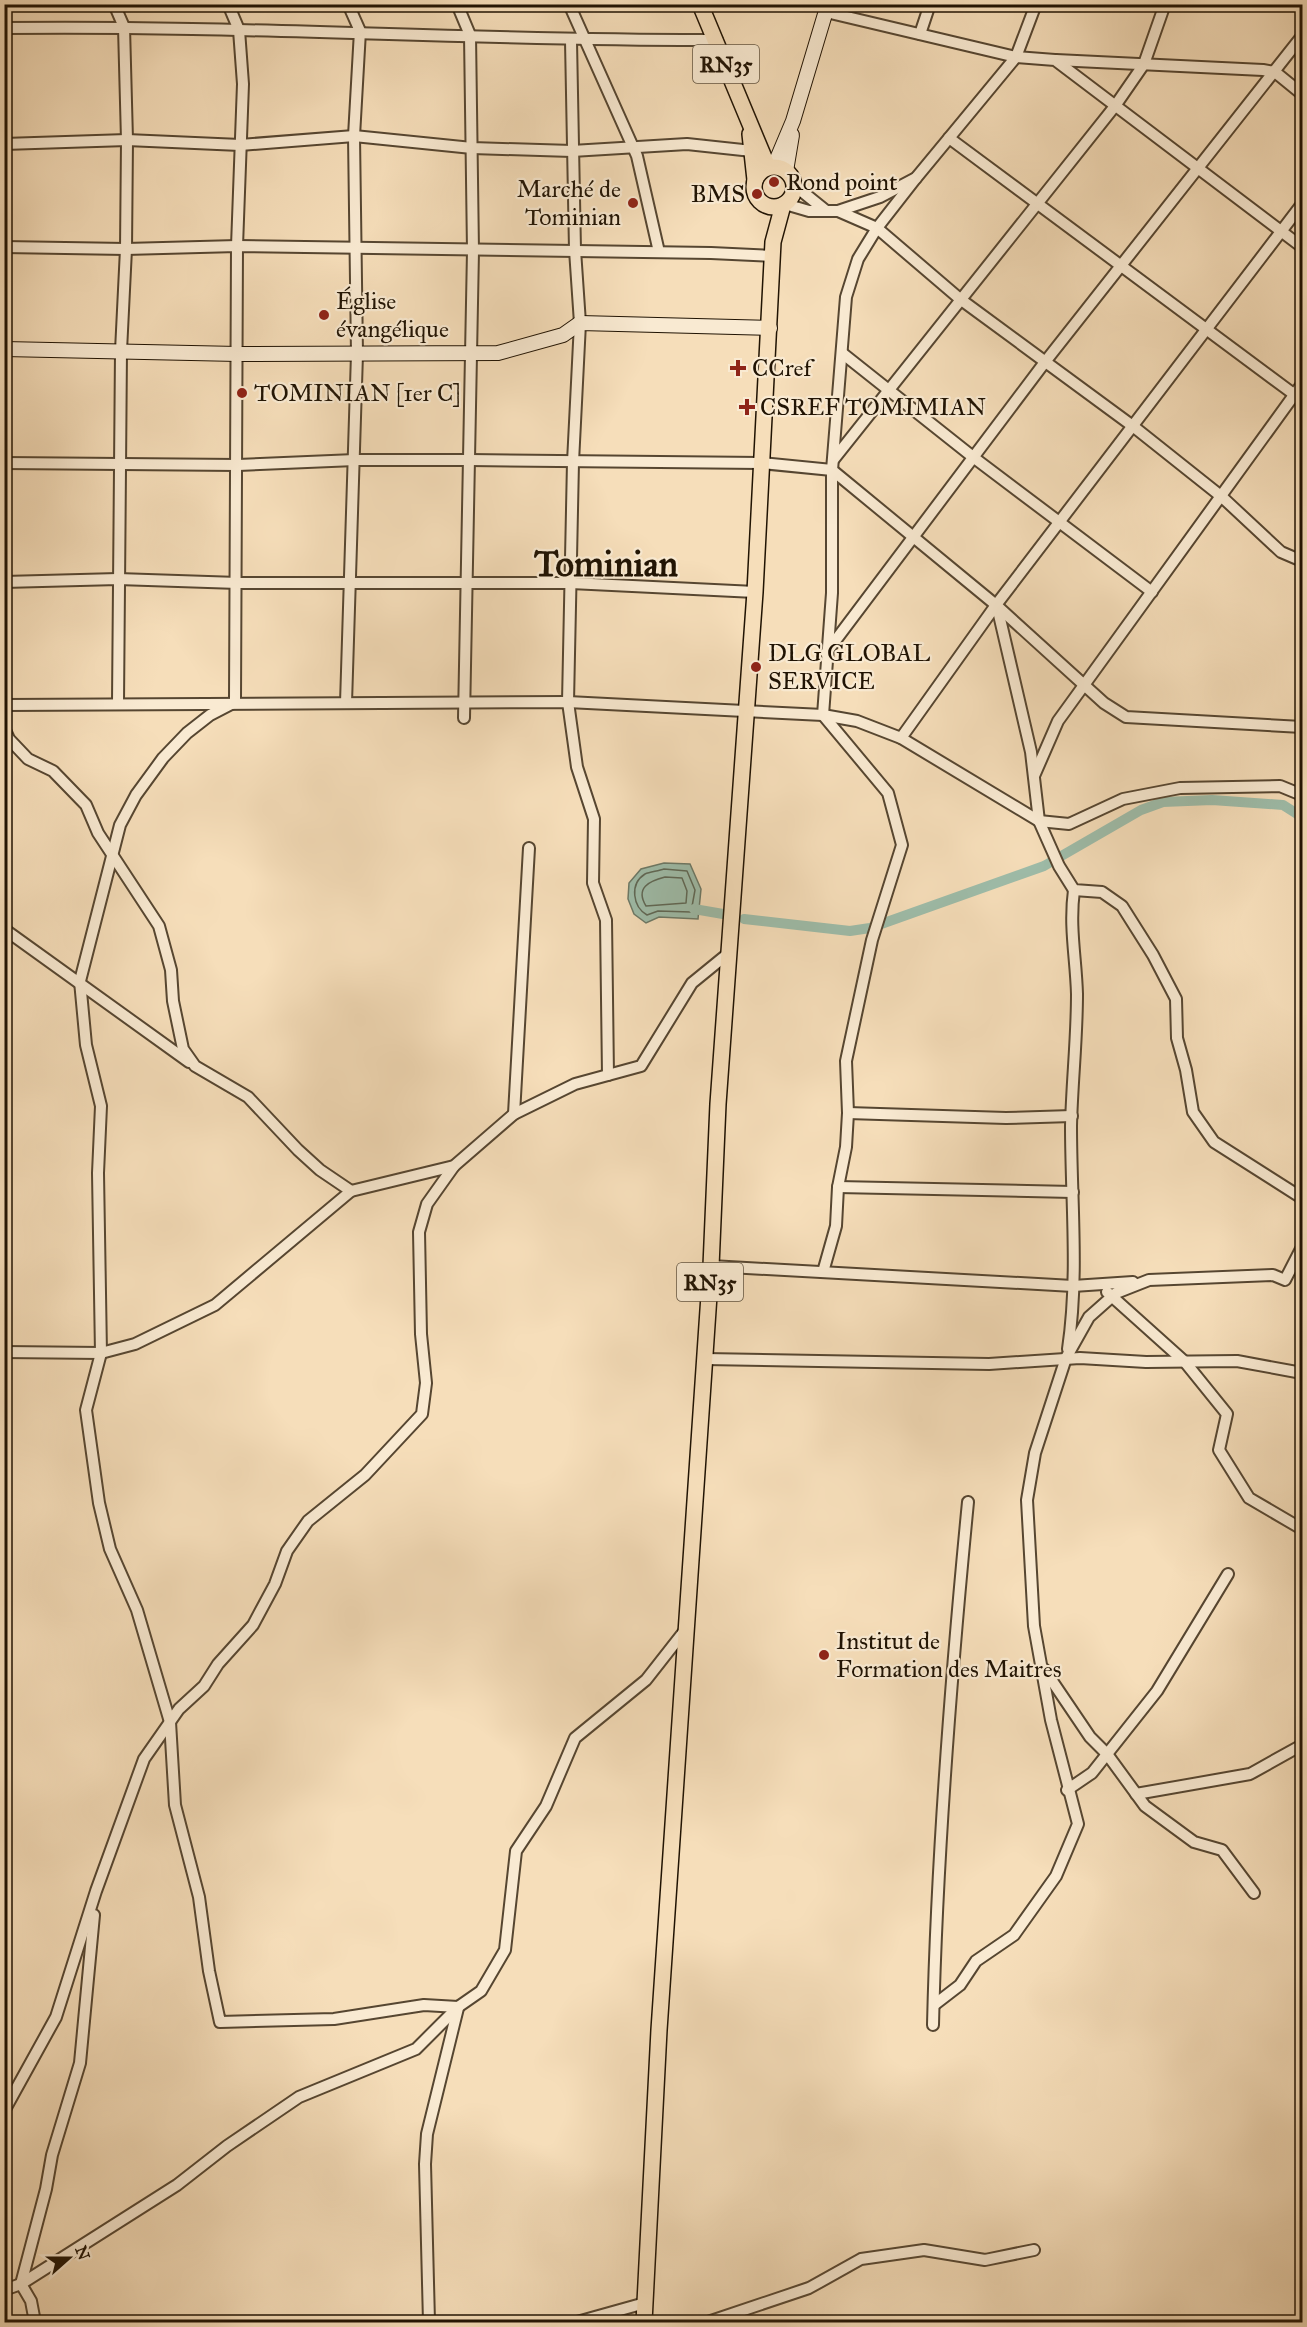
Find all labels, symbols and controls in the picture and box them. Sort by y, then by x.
road number: RN35 [693,45,759,83]
place label: Rond point [786,167,898,197]
place label: Marché de Tominian [517,174,621,232]
marker: Rond point [767,175,781,189]
place label: BMS [691,179,745,209]
marker: BMS [750,187,764,201]
marker: Marché de Tominian [626,196,640,210]
place label: Église évangélique [336,286,449,344]
marker: Église évangélique [317,308,331,322]
place label: CCref [752,353,816,383]
marker: CCref [729,359,747,377]
place label: TOMINIAN [1er C] [254,378,461,408]
marker: TOMINIAN [1er C] [235,386,249,400]
place label: CSREF TOMIMIAN [760,392,986,422]
marker: CSREF TOMIMIAN [738,398,756,416]
district label: Tominian [534,542,679,586]
place label: DLG GLOBAL SERVICE [768,638,930,696]
marker: DLG GLOBAL SERVICE [749,660,763,674]
road number: RN35 [677,1263,743,1301]
place label: Institut de Formation des Maitres [836,1626,1061,1684]
marker: Institut de Formation des Maitres [817,1648,831,1662]
north arrow [39,2228,99,2288]
text: N [71,2243,94,2263]

